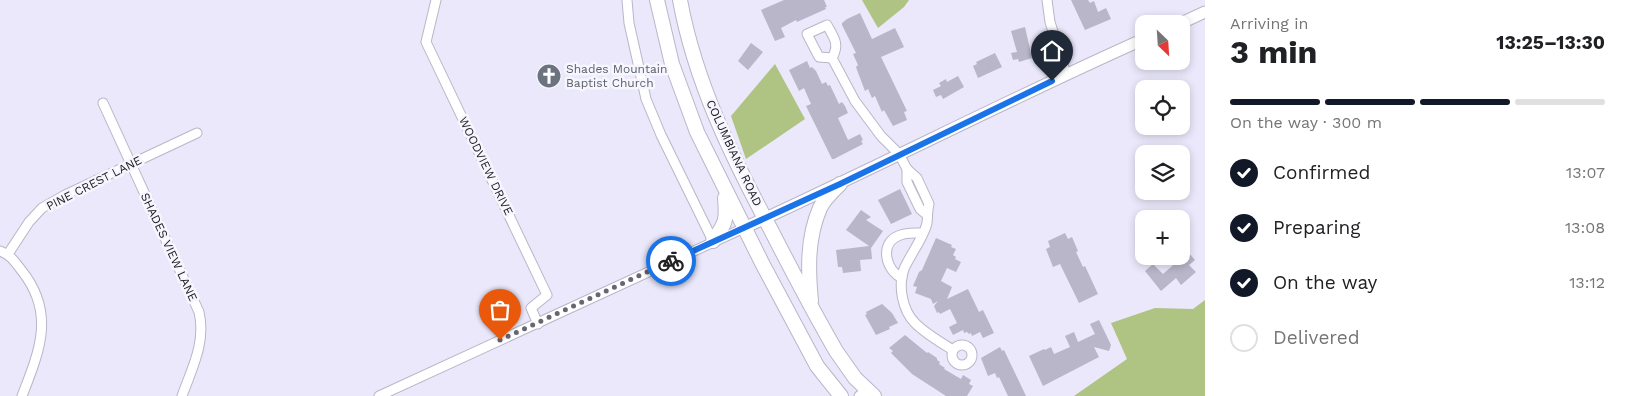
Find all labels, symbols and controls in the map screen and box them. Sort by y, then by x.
text: Arriving in [1230,14,1308,33]
north arrow [1135,15,1190,70]
map controls [1135,15,1190,265]
pin [1031,30,1073,81]
text: 13:25–13:30 [1496,31,1605,54]
text: 3 min [1230,33,1317,71]
icon: home [1038,37,1066,65]
place label: Shades Mountain Baptist Church [566,62,667,90]
church icon: Shades Mountain Baptist Church [536,63,562,89]
button: locate [1135,80,1190,135]
street label: COLUMBIANA ROAD [703,98,765,208]
text: On the way · 300 m [1230,113,1382,132]
street label: WOODVIEW DRIVE [456,114,516,218]
button: layers [1135,145,1190,200]
street label: PINE CREST LANE [44,153,144,213]
icon: check [1230,159,1258,187]
text: Confirmed [1273,161,1370,184]
text: 13:07 [1566,163,1605,182]
street label: SHADES VIEW LANE [138,191,200,304]
button: + [1135,210,1190,265]
icon: check [1230,214,1258,242]
text: Preparing [1273,216,1360,239]
text: 13:08 [1565,218,1605,237]
courier [646,236,696,286]
icon: bike [657,247,685,275]
icon: check [1230,269,1258,297]
text: On the way [1273,271,1377,294]
text: 13:12 [1569,273,1605,292]
pin [479,289,521,340]
icon: bag [486,296,514,324]
text: Delivered [1273,326,1360,349]

